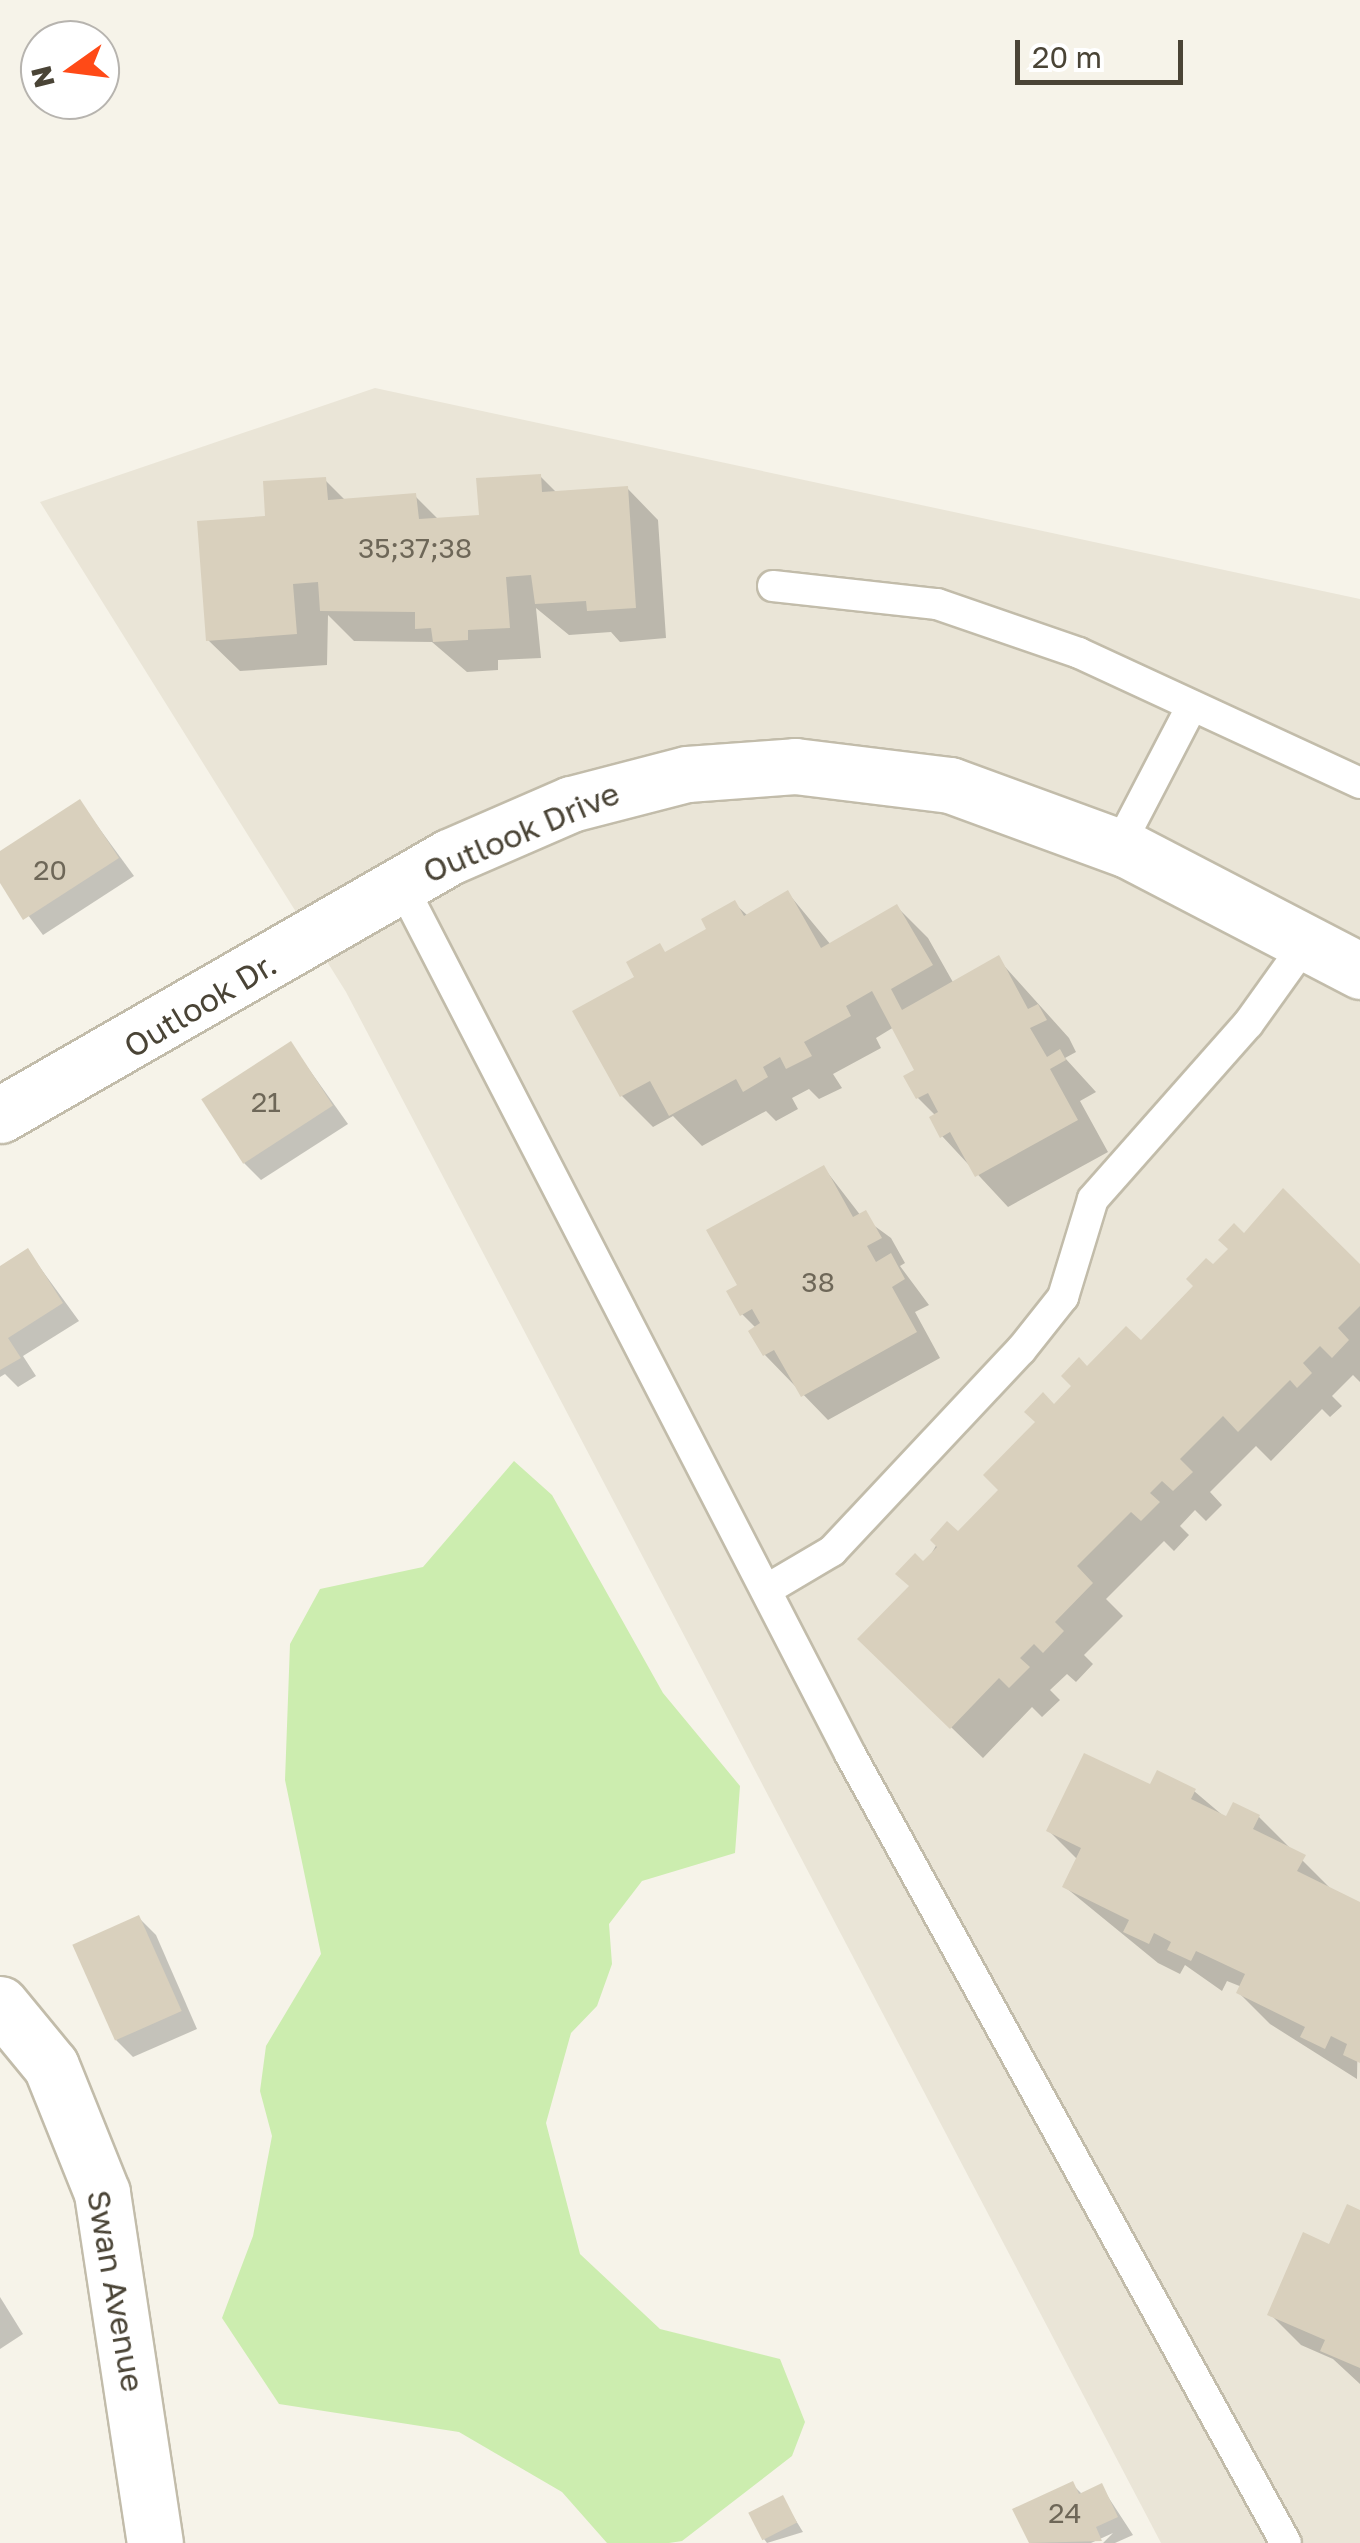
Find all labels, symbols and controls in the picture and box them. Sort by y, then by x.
north arrow [20,20,120,120]
scale bar [1020,20,1188,82]
text: 20 m [1032,39,1102,75]
text: N [24,63,61,91]
house number: 35;37;38 [358,531,472,565]
street label: Outlook Drive [417,773,625,891]
house number: 20 [33,853,67,887]
street label: Outlook Dr. [117,945,283,1065]
house number: 21 [251,1085,281,1119]
house number: 38 [801,1265,835,1299]
street label: Swan Avenue [79,2187,153,2395]
house number: 24 [1048,2496,1082,2530]

